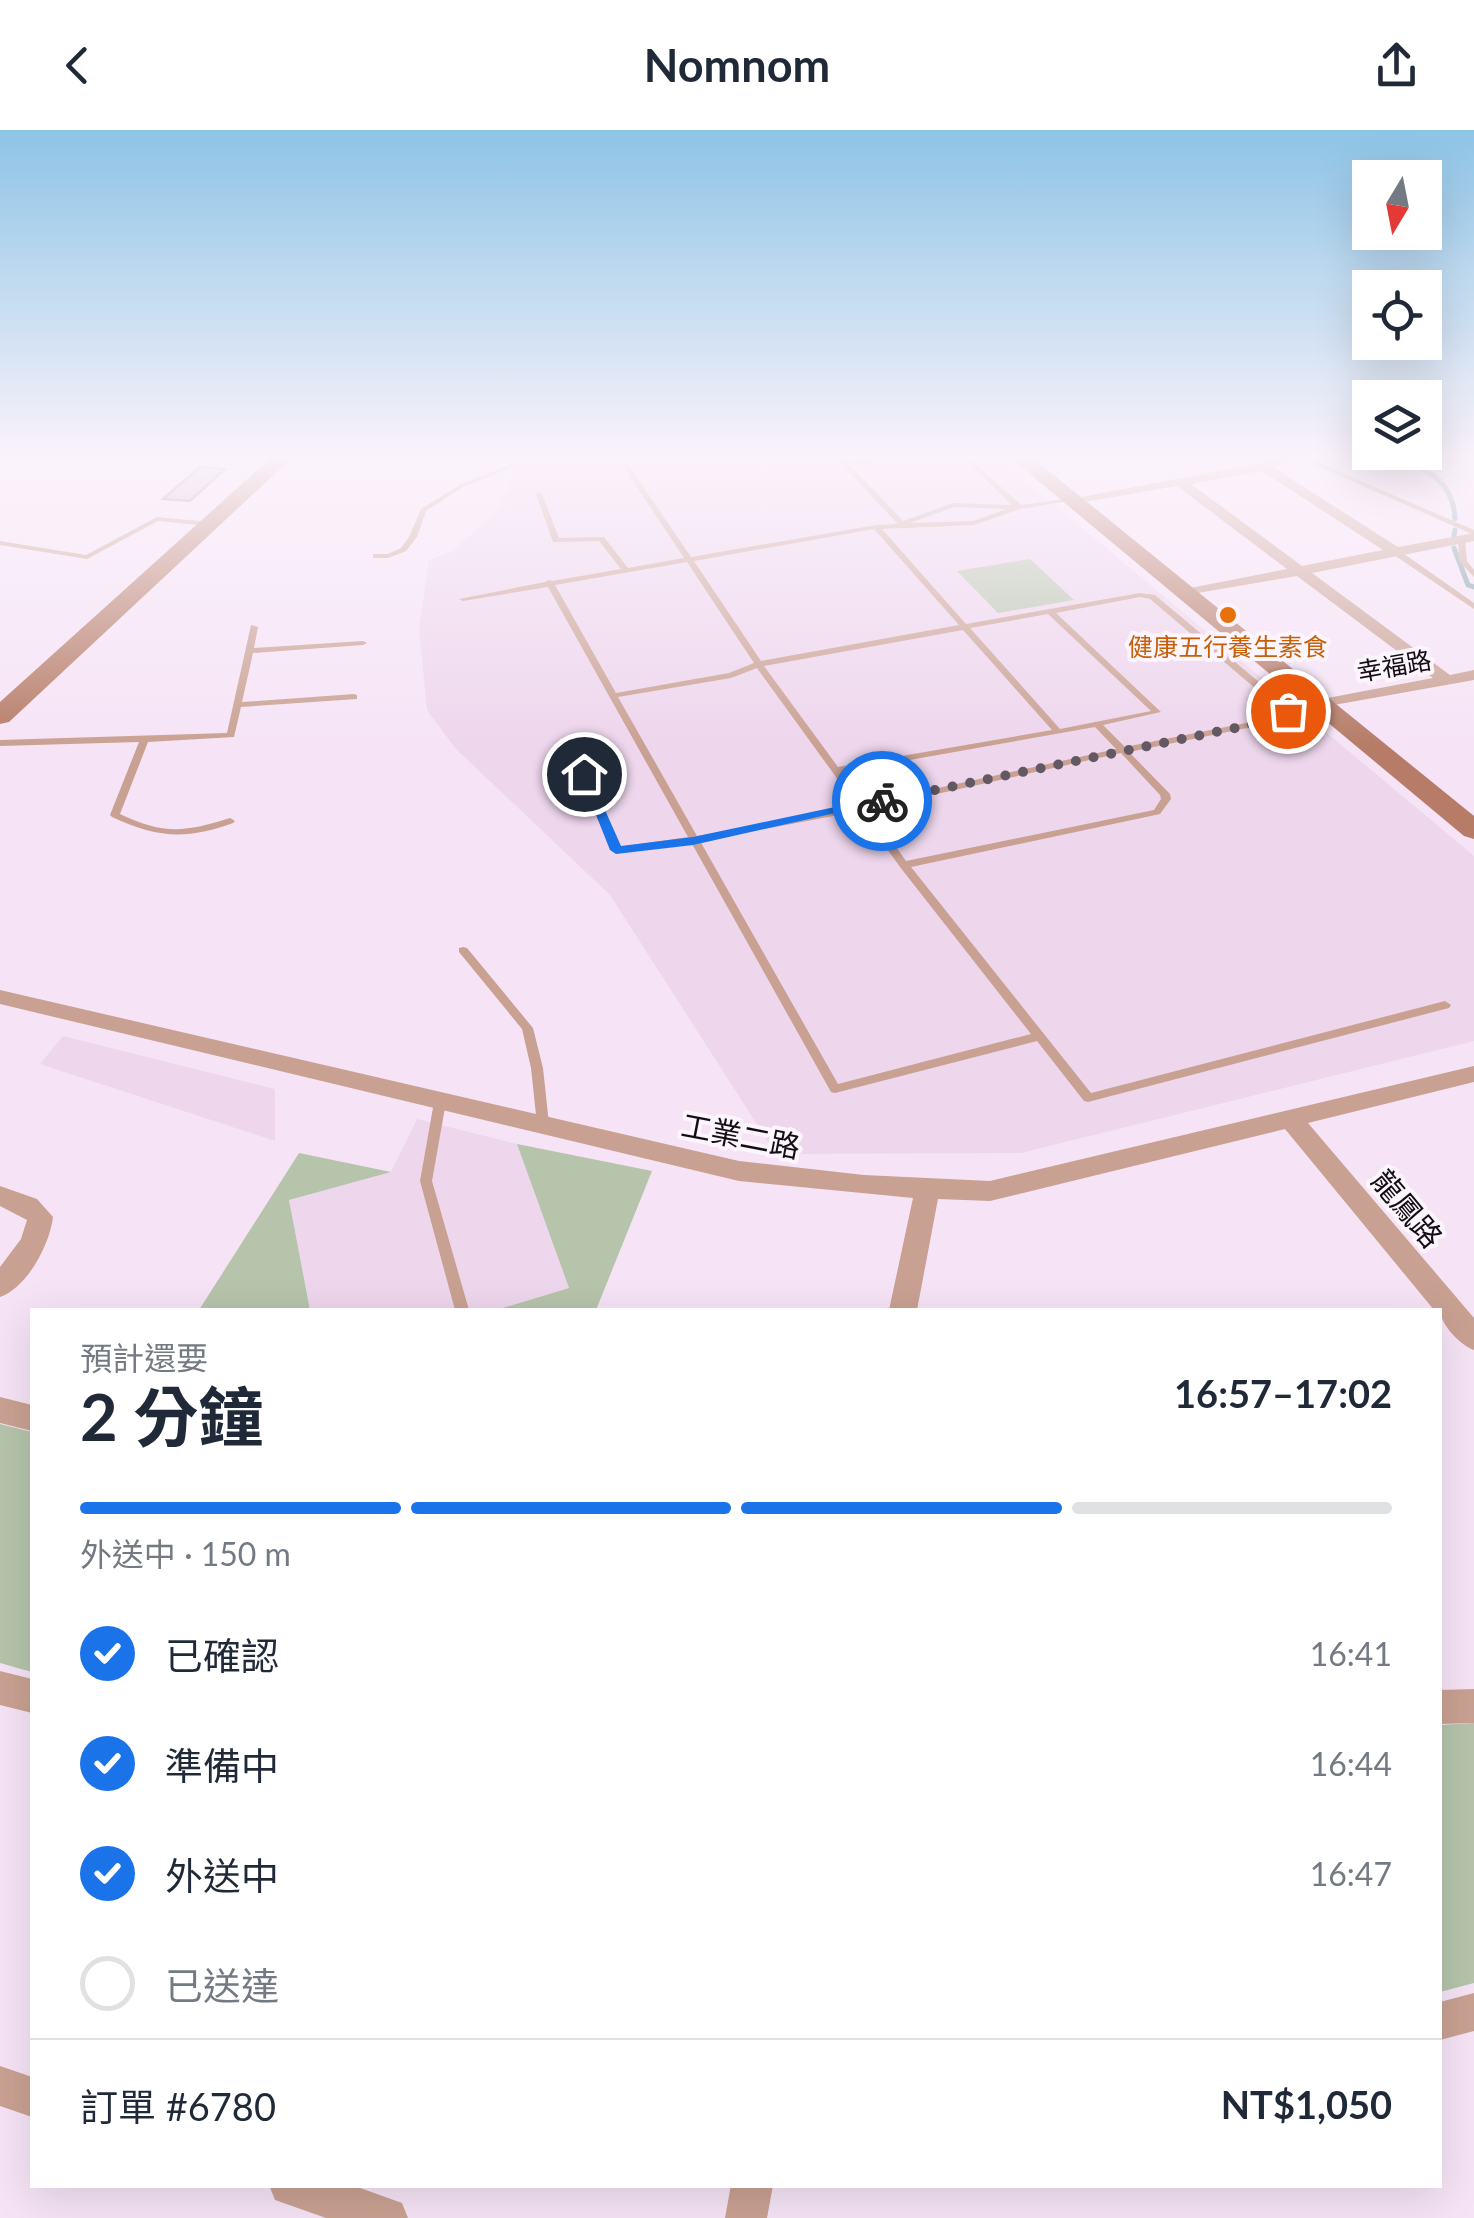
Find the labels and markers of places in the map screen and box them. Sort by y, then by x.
marker: 健康五行養生素食 [1217,604,1239,626]
place label: 健康五行養生素食 [1128,631,1328,661]
pin [1246,669,1331,754]
pin [542,732,627,817]

